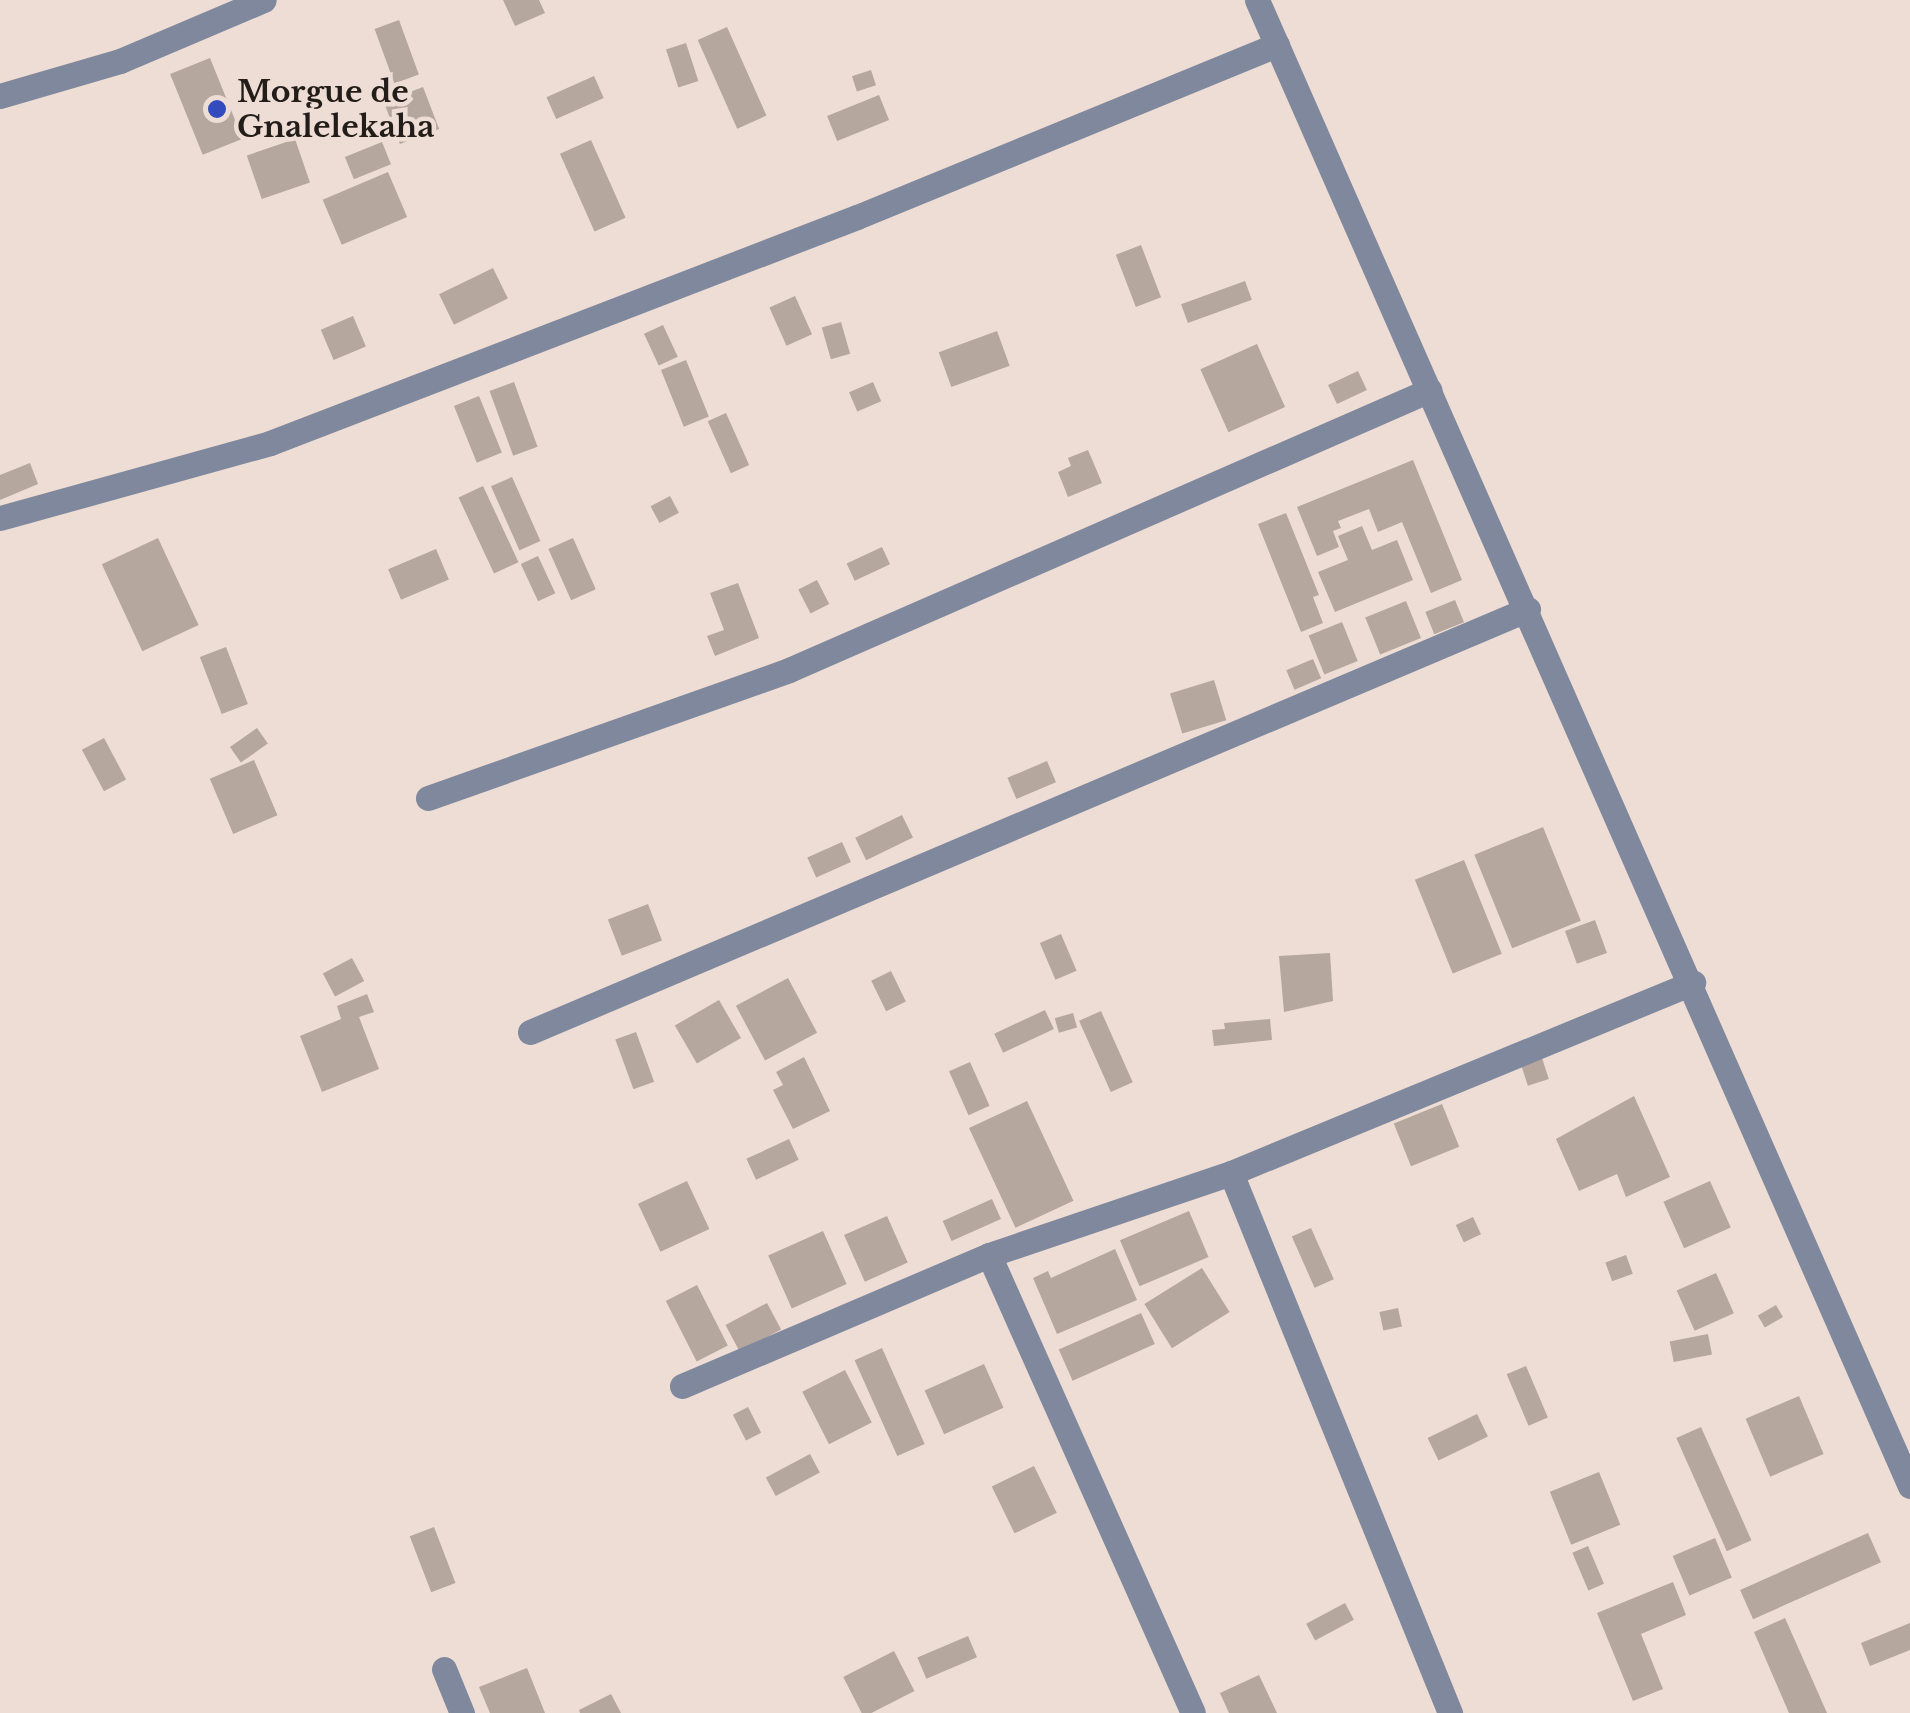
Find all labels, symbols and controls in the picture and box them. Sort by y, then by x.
place label: Morgue de Gnalelekaha [237,74,434,144]
marker: Morgue de Gnalelekaha [206,98,228,120]

